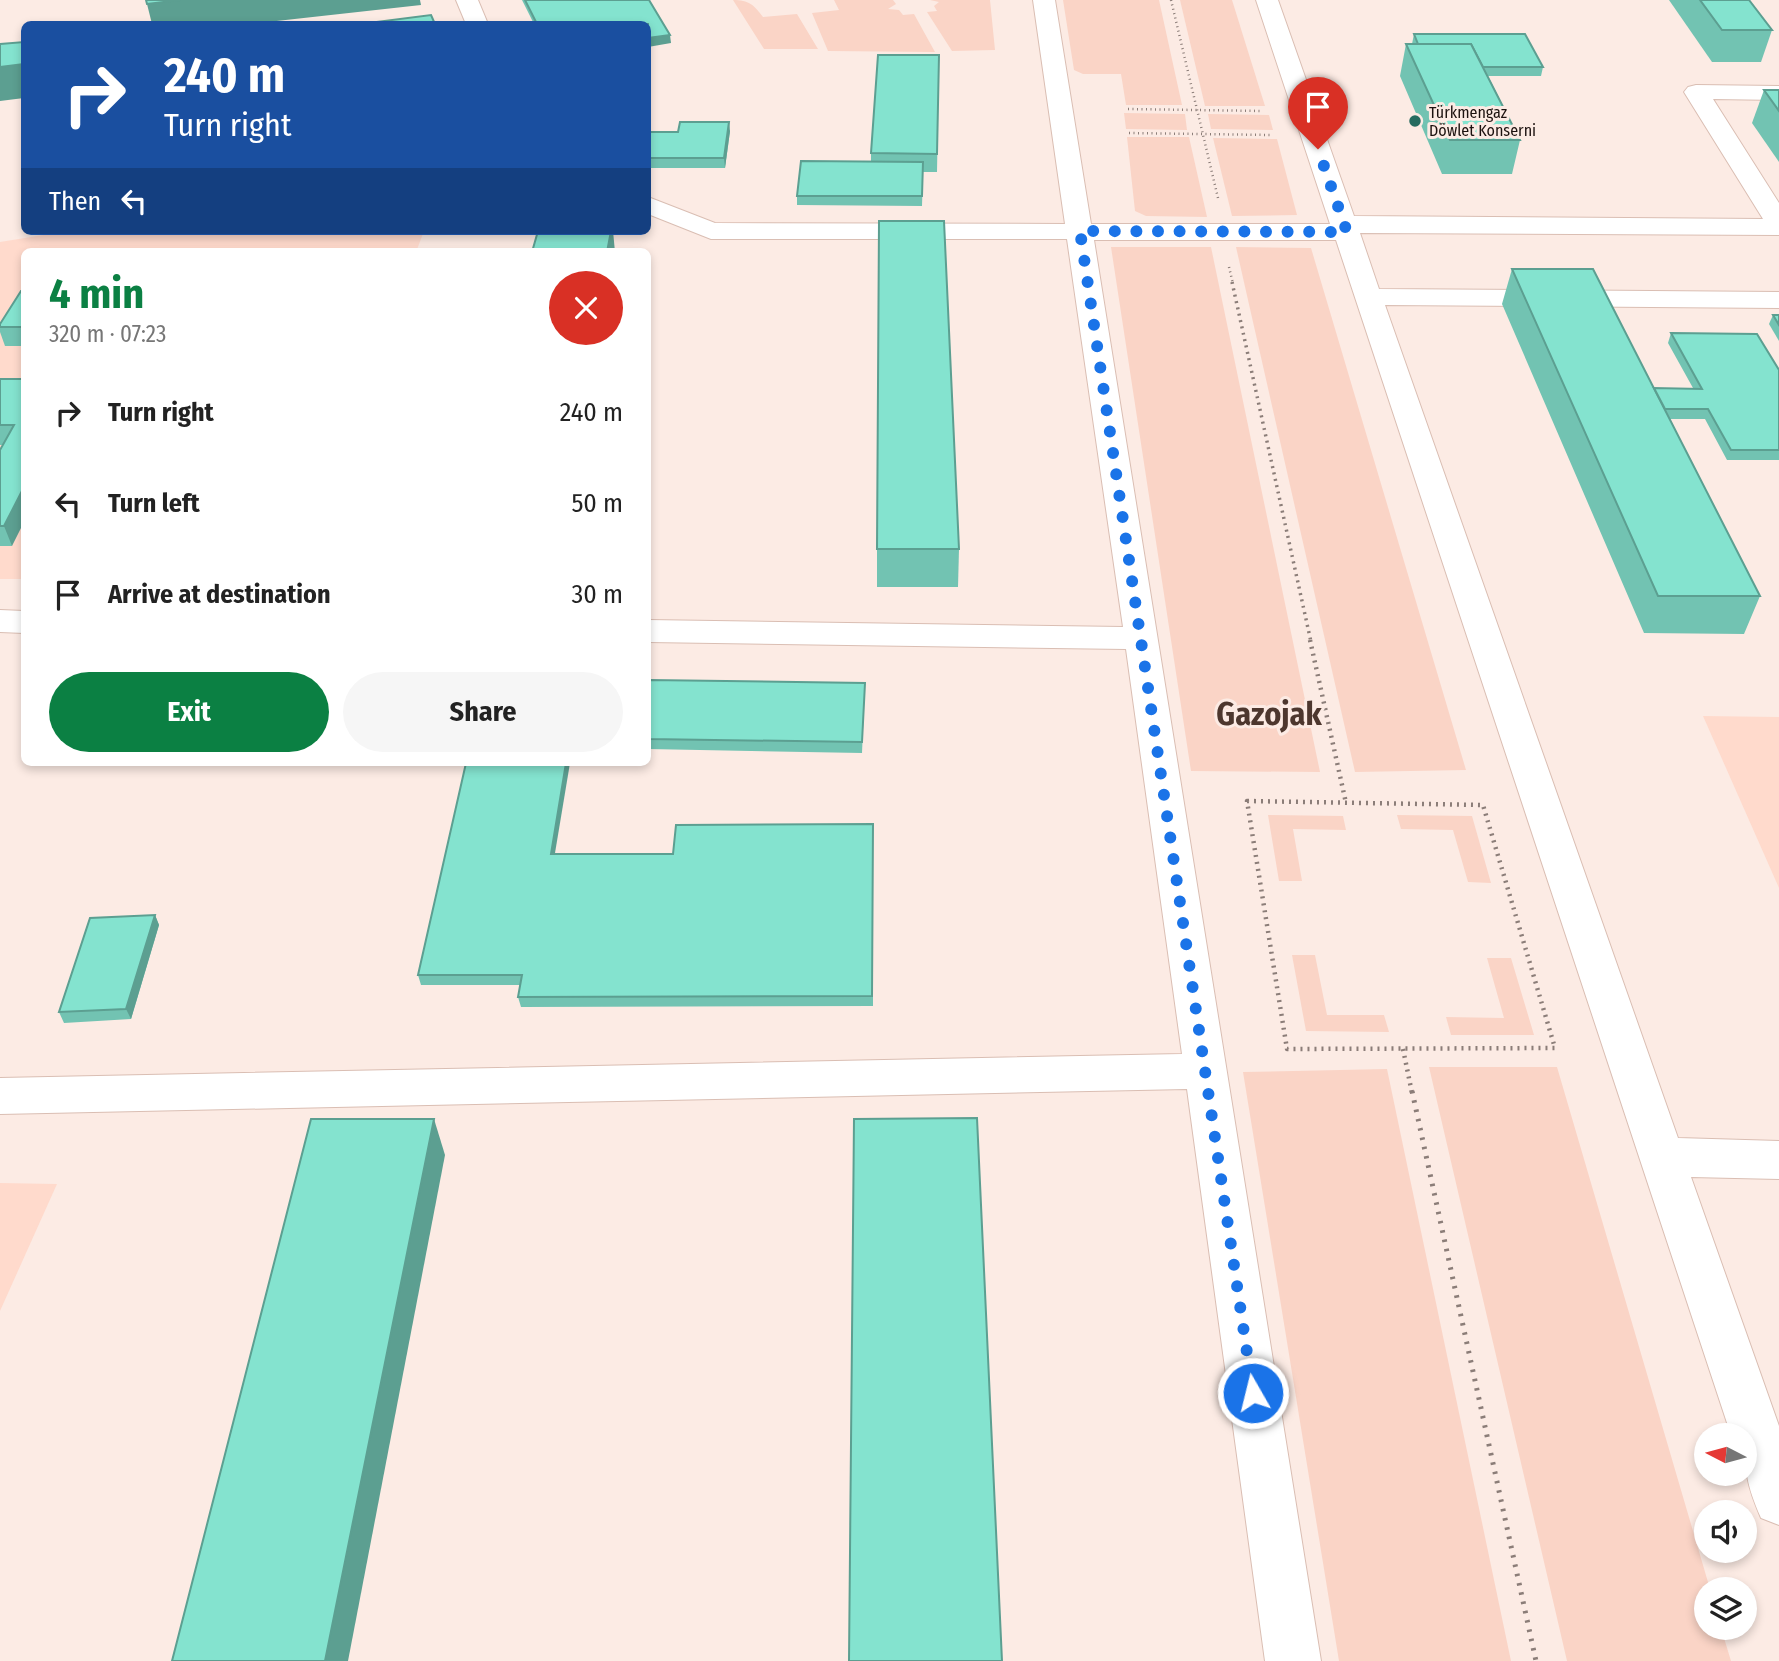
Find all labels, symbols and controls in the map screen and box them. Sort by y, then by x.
text: 240 m [164,46,285,105]
icon: right [49,49,140,140]
pin [1288,77,1348,149]
icon: arrive [1299,88,1337,126]
place label: Türkmengaz Döwlet Konserni [1429,103,1536,140]
text: Turn right [164,106,291,144]
marker: Türkmengaz Döwlet Konserni [1407,113,1423,129]
icon: left [115,182,153,220]
text: Then [49,186,101,217]
text: 4 min [49,269,144,319]
button: close [549,271,623,345]
text: 320 m · 07:23 [49,320,166,348]
icon: right [49,394,87,432]
text: Turn right [108,397,214,428]
text: 240 m [560,397,623,428]
icon: left [49,485,87,523]
text: Turn left [108,488,200,519]
text: 50 m [571,488,623,519]
icon: arrive [49,576,87,614]
text: Arrive at destination [108,579,331,610]
text: 30 m [572,579,623,610]
button: Exit [49,672,329,752]
button: Share [343,672,623,752]
district label: Gazojak [1216,695,1322,733]
position arrow [1216,1356,1290,1430]
north arrow [1694,1423,1757,1486]
map controls [1694,1423,1757,1640]
button: sound [1694,1500,1757,1563]
button: layers [1694,1577,1757,1640]

